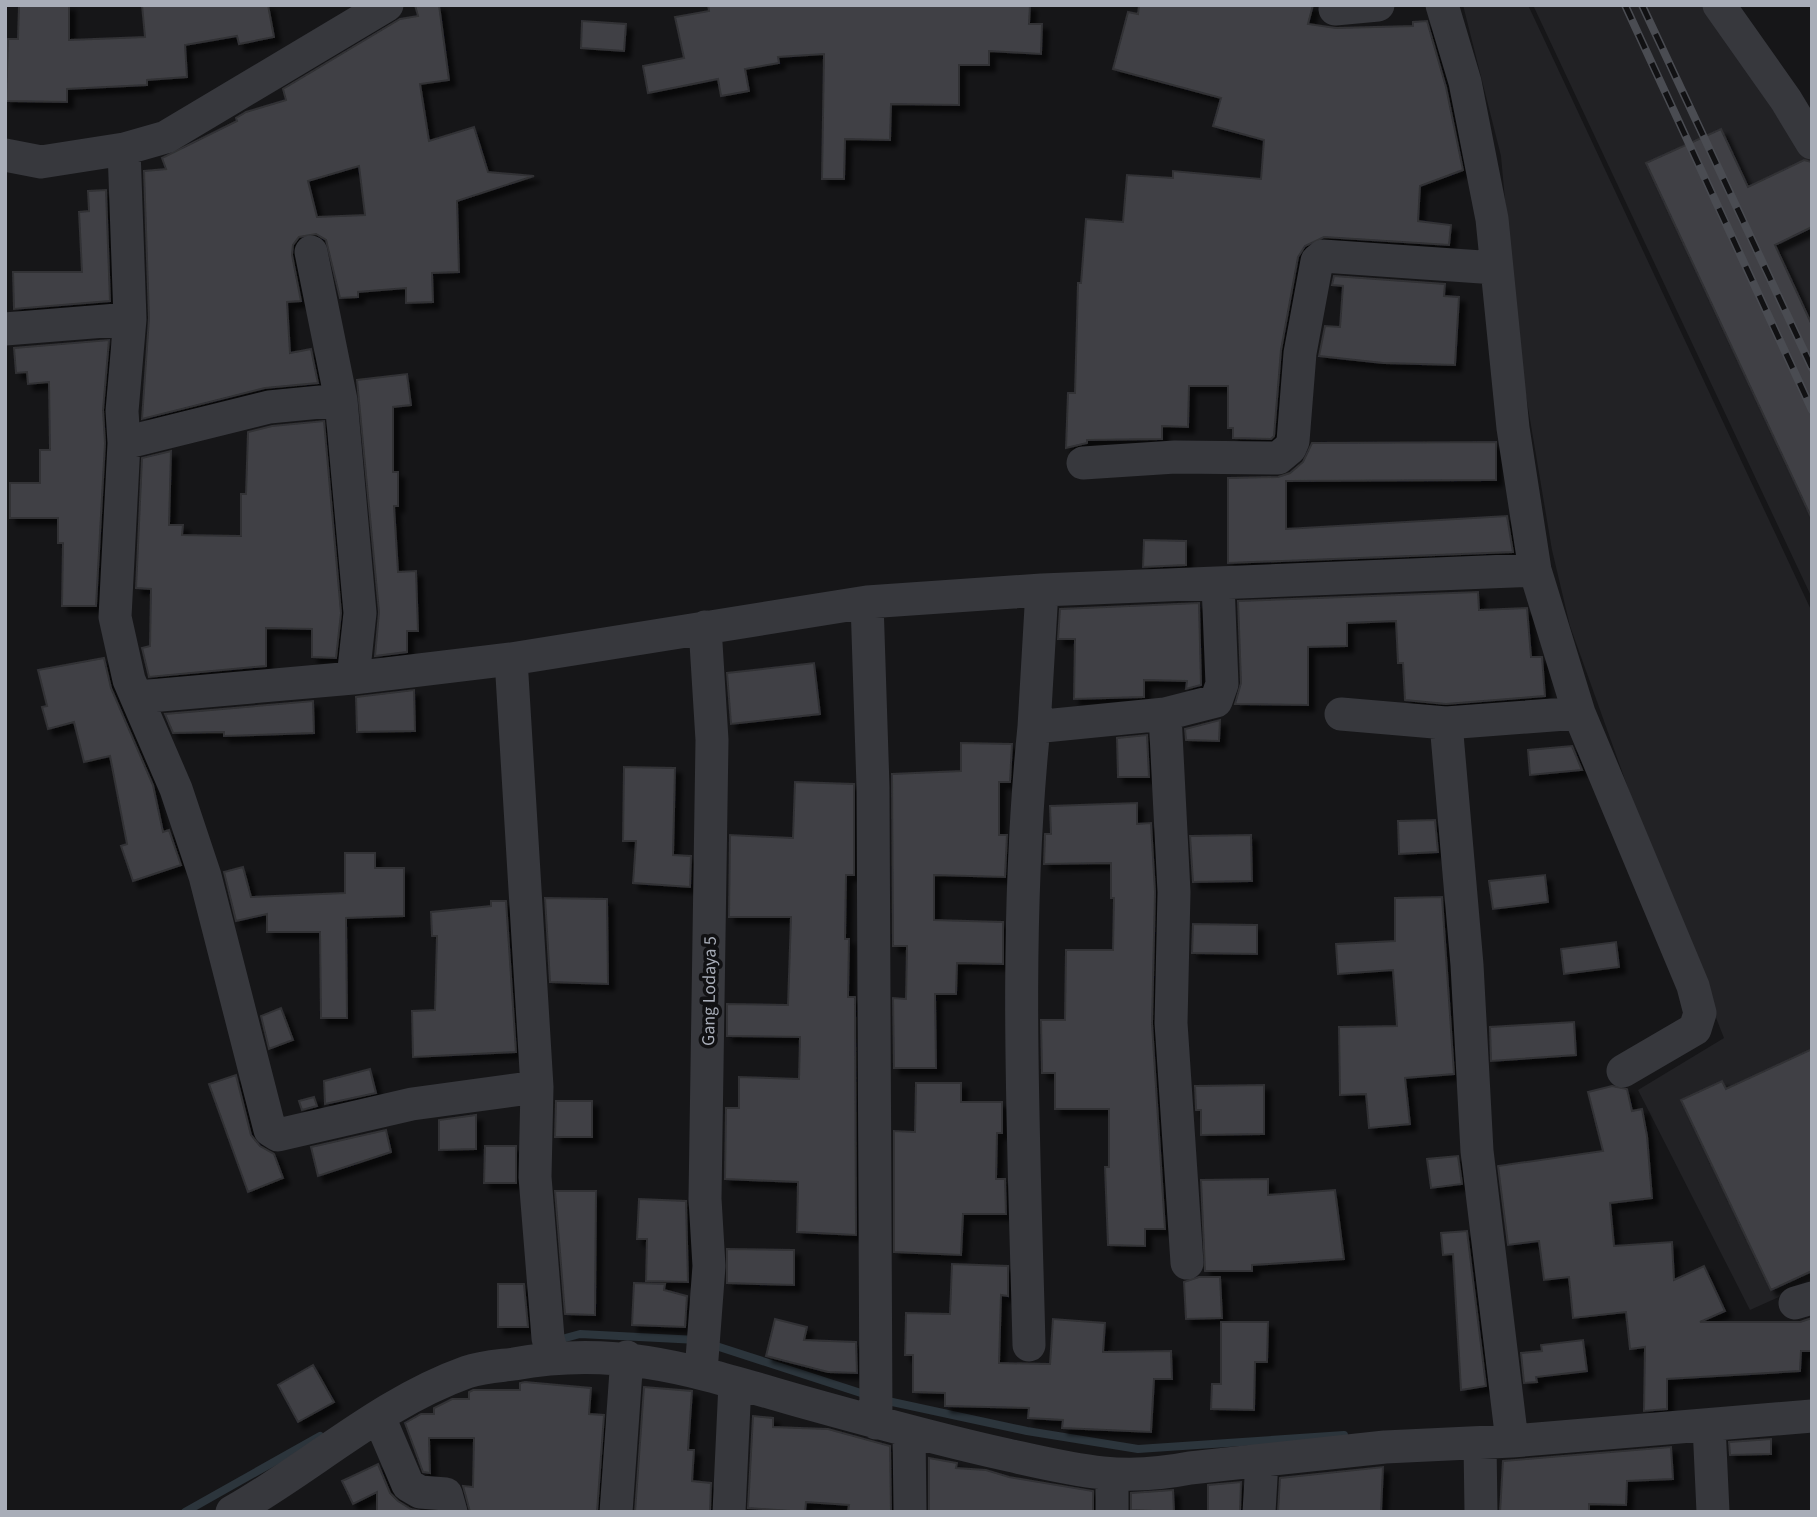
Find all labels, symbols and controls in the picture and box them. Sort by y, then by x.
street label: Gang Lodaya 5 [696,936,723,1046]

